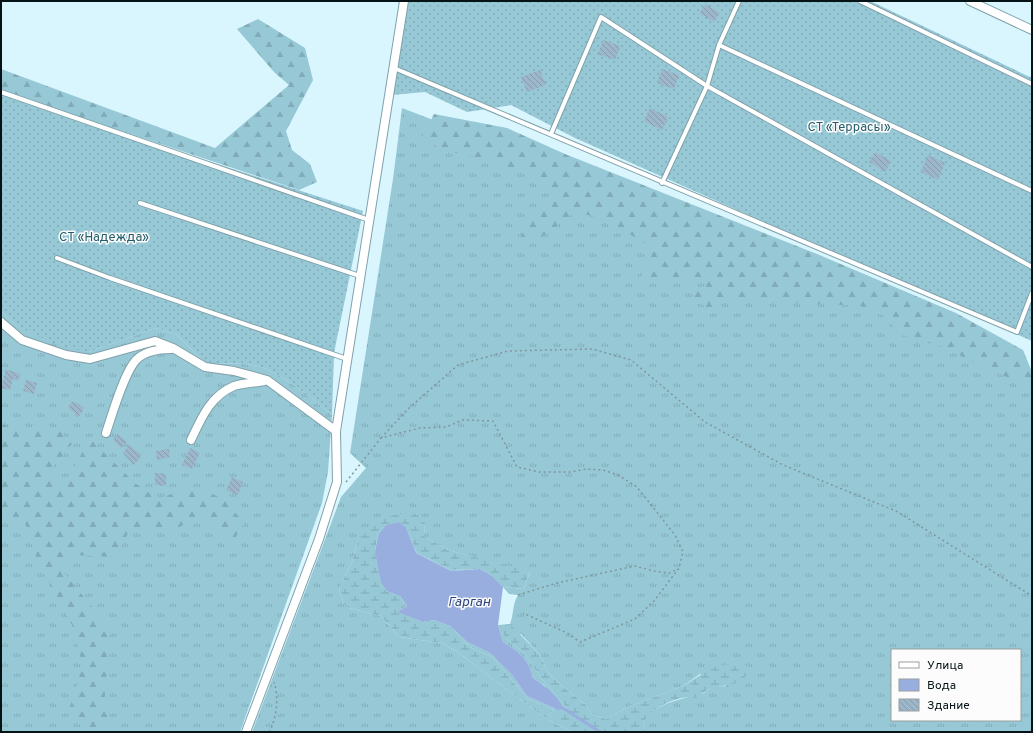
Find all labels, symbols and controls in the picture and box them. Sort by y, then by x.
park label: СТ «Террасы» [807,120,891,136]
park label: СТ «Надежда» [59,230,149,246]
water label: Гарган [448,594,491,611]
legend [891,649,1021,721]
text: Улица [927,658,963,674]
text: Вода [927,678,956,694]
text: Здание [927,698,970,714]

